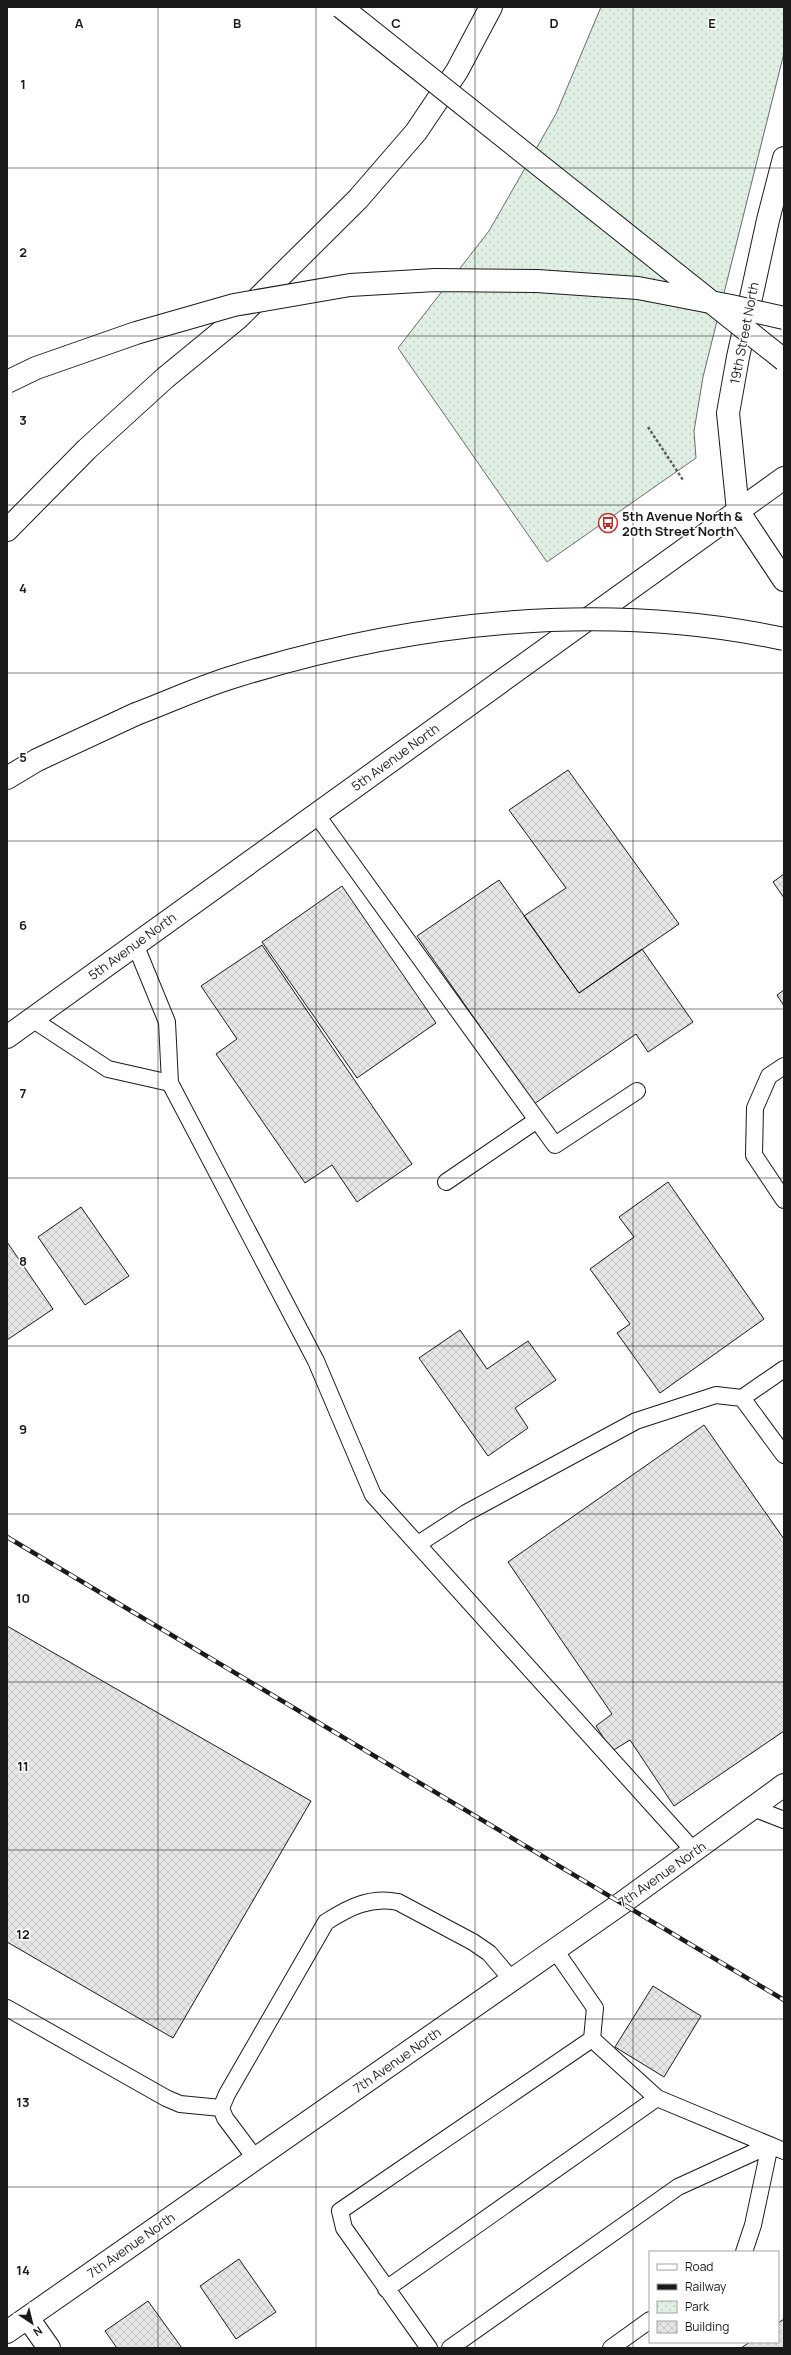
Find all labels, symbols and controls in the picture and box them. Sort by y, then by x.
text: A [75,14,84,32]
text: B [233,14,241,32]
text: C [391,14,401,32]
text: D [549,14,559,32]
text: E [708,14,716,32]
text: 1 [20,75,26,93]
text: 2 [19,243,27,261]
street label: 19th Street North [725,280,763,386]
text: 3 [19,411,27,429]
place label: 5th Avenue North & 20th Street North [622,507,743,540]
bus stop icon: 5th Avenue North & 20th Street North [597,512,619,534]
text: 4 [19,579,27,597]
street label: 5th Avenue North [347,719,443,795]
text: 5 [19,748,27,766]
street label: 5th Avenue North [84,908,180,984]
text: 6 [19,916,27,934]
text: 7 [20,1084,27,1102]
text: 8 [19,1252,27,1270]
text: 9 [19,1420,27,1438]
text: 10 [16,1589,30,1607]
text: 11 [17,1757,29,1775]
street label: 7th Avenue North [614,1837,710,1911]
text: 12 [16,1925,30,1943]
street label: 7th Avenue North [349,2023,445,2097]
text: 13 [16,2093,30,2111]
street label: 7th Avenue North [83,2208,179,2282]
legend [649,2251,779,2343]
text: Road [685,2258,713,2275]
text: 14 [16,2261,30,2279]
text: Railway [685,2278,727,2295]
text: Park [685,2298,710,2315]
north arrow [12,2303,52,2343]
text: Building [685,2318,729,2335]
text: N [30,2323,46,2340]

